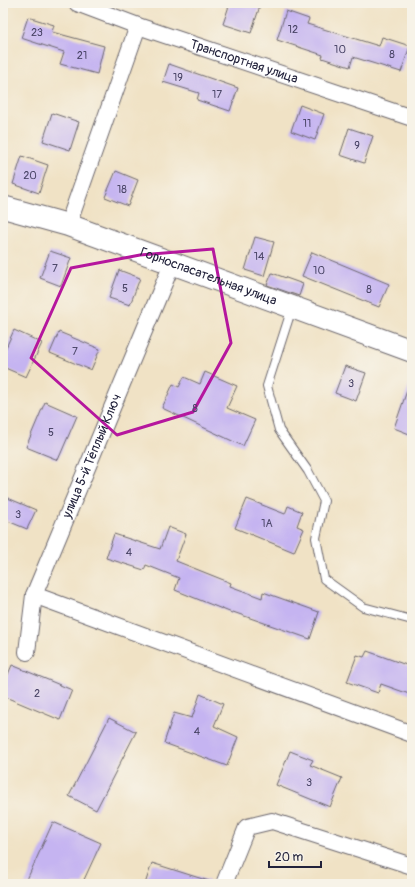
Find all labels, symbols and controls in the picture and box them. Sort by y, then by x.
house number: 12 [288,23,298,36]
house number: 23 [31,26,43,39]
street label: Транспортная улица [188,36,300,87]
house number: 10 [334,43,346,56]
house number: 8 [389,48,395,61]
house number: 21 [77,49,87,62]
house number: 19 [173,71,183,84]
house number: 17 [212,88,222,101]
house number: 11 [303,117,311,130]
house number: 9 [354,139,360,152]
house number: 20 [23,169,37,182]
house number: 18 [117,183,127,196]
street label: Горноспасательная улица [138,244,279,309]
house number: 14 [254,250,265,263]
house number: 7 [52,262,58,275]
house number: 10 [313,264,325,277]
house number: 5 [122,282,128,295]
house number: 8 [366,283,372,296]
house number: 7 [72,345,78,358]
house number: 3 [348,377,354,390]
street label: улица 5-й Тёплый Ключ [59,392,125,521]
house number: 8 [192,402,198,415]
house number: 5 [48,426,54,439]
house number: 3 [15,508,21,521]
house number: 1А [261,517,273,530]
house number: 4 [126,546,133,559]
house number: 2 [34,687,40,700]
house number: 4 [194,725,201,738]
house number: 3 [306,776,312,789]
scale bar [269,843,321,869]
text: 20 m [275,850,304,865]

